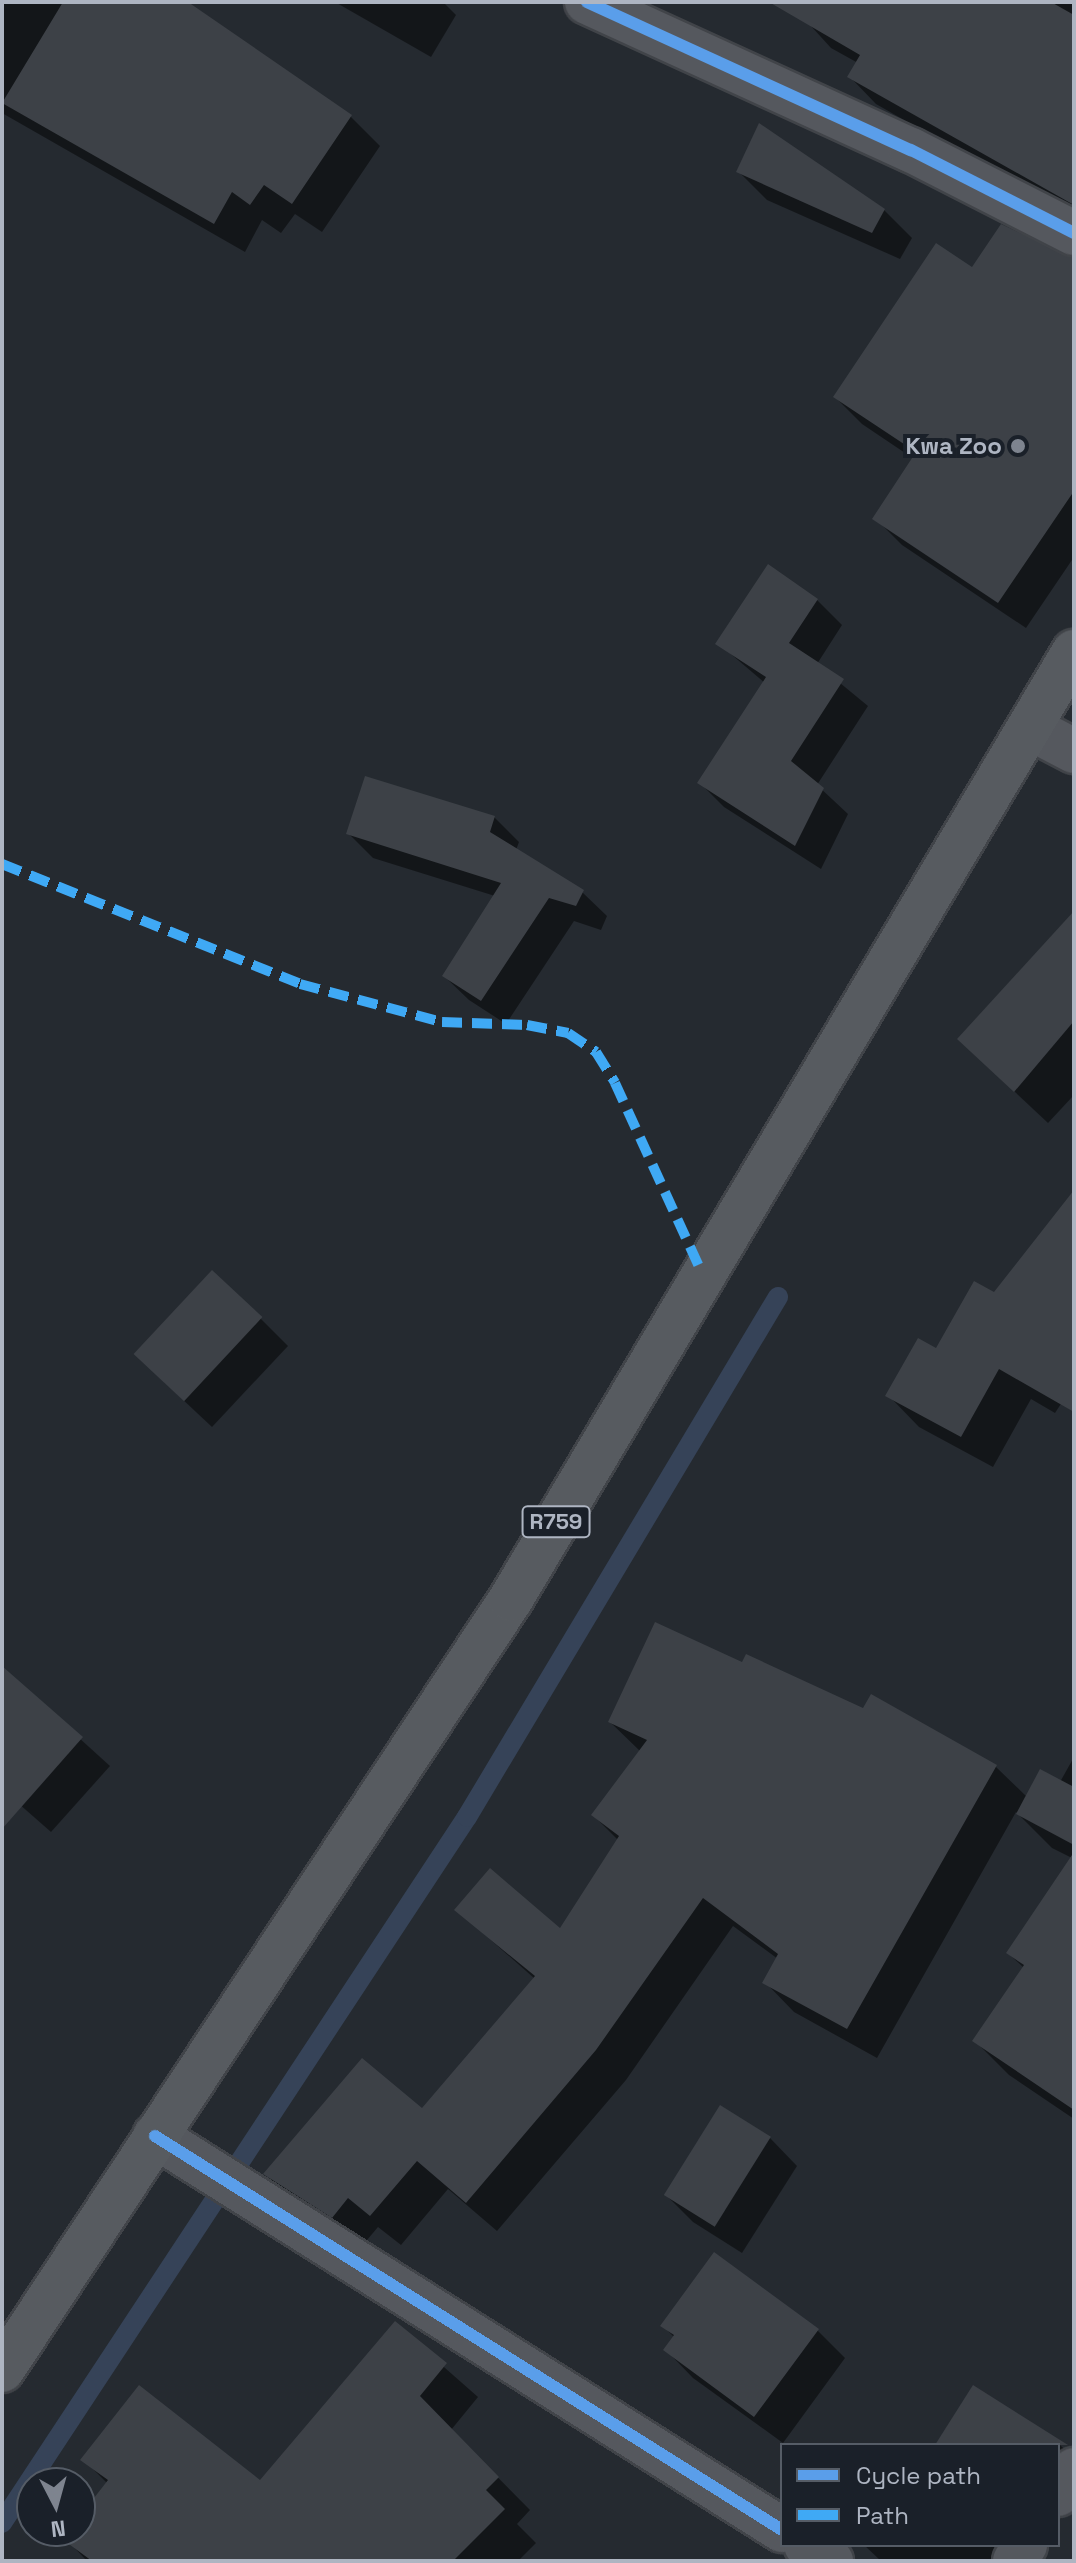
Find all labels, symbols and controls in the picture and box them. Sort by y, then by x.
place label: Kwa Zoo [905,432,1002,460]
marker: Kwa Zoo [1009,437,1027,455]
road number: R759 [520,1504,592,1540]
legend [780,2443,1060,2547]
text: Cycle path [856,2460,981,2491]
north arrow [16,2467,96,2547]
text: Path [856,2500,909,2531]
text: N [50,2514,67,2544]

